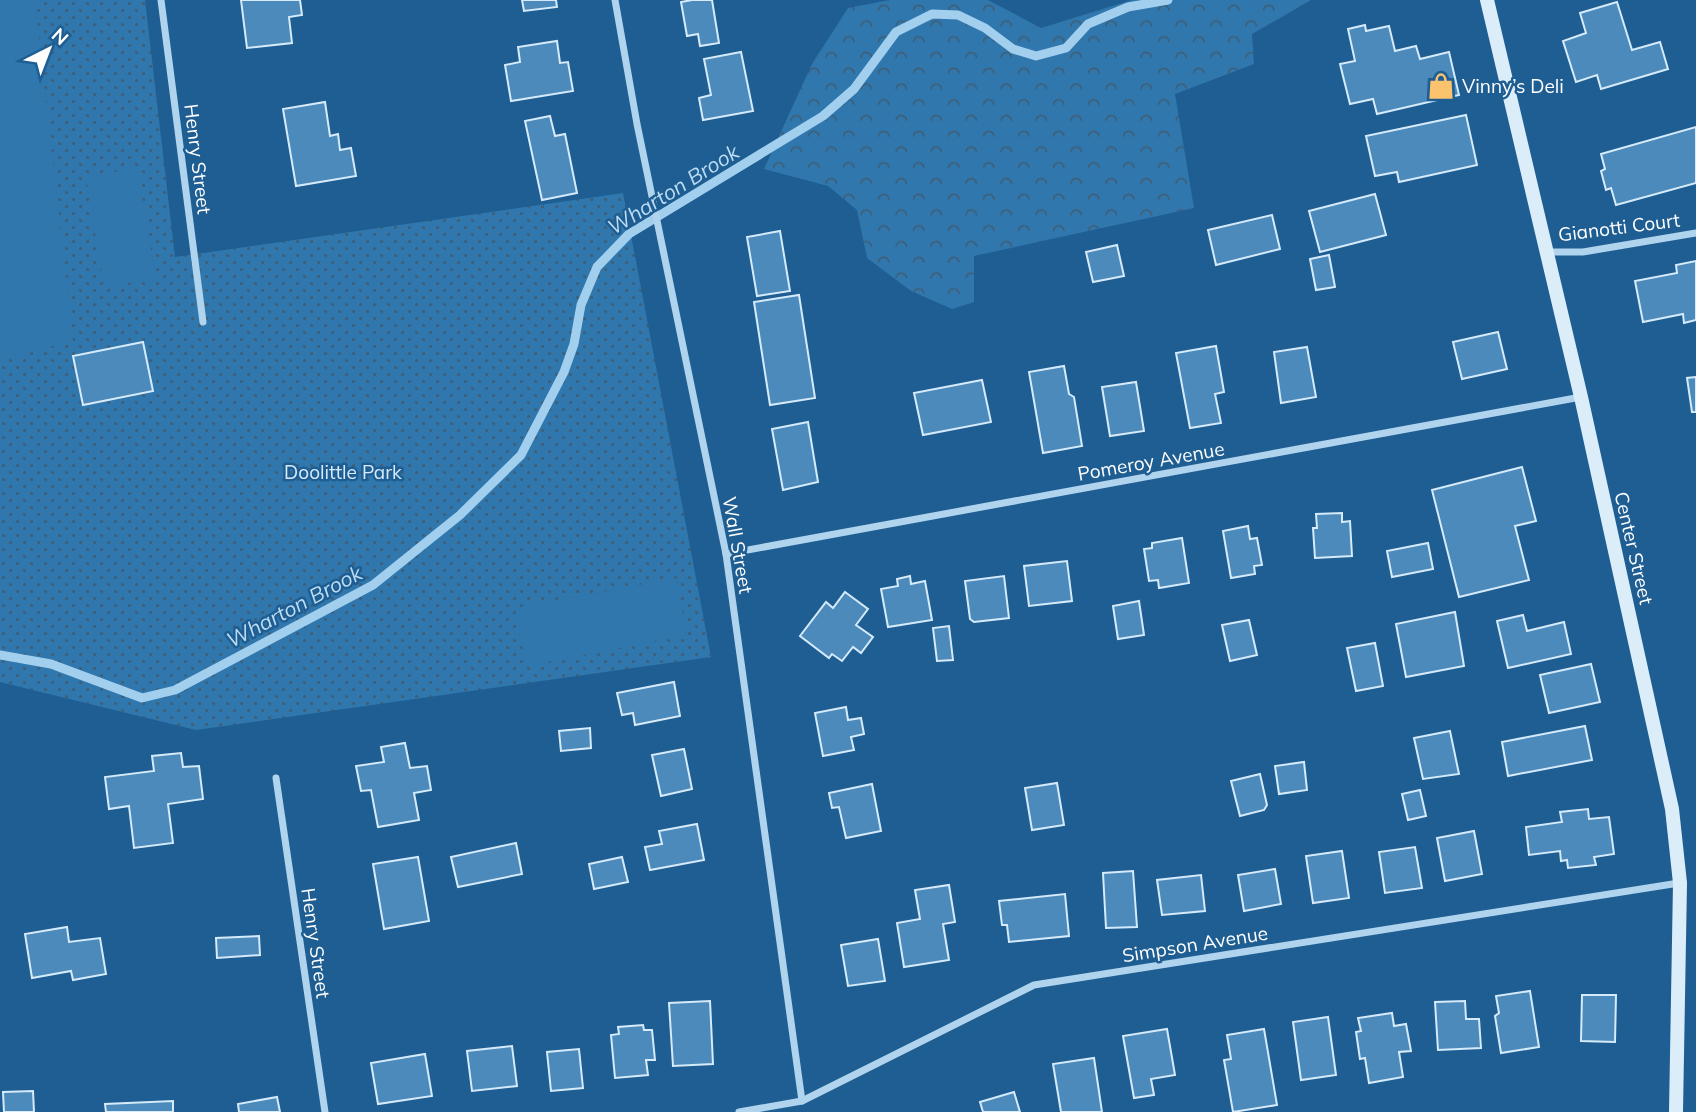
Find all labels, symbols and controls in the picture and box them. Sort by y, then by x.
north arrow [14,14,84,84]
text: N [47,23,74,50]
shop icon: Vinny’s Deli [1426,71,1456,101]
place label: Vinny’s Deli [1462,74,1564,98]
street label: Henry Street [179,102,217,216]
water label: Wharton Brook [602,138,745,240]
street label: Gianotti Court [1557,208,1682,246]
street label: Pomeroy Avenue [1076,436,1226,486]
park label: Doolittle Park [284,460,402,484]
street label: Center Street [1609,489,1659,607]
street label: Wall Street [718,495,758,596]
water label: Wharton Brook [222,559,367,653]
street label: Henry Street [296,886,336,1000]
street label: Simpson Avenue [1121,921,1269,967]

